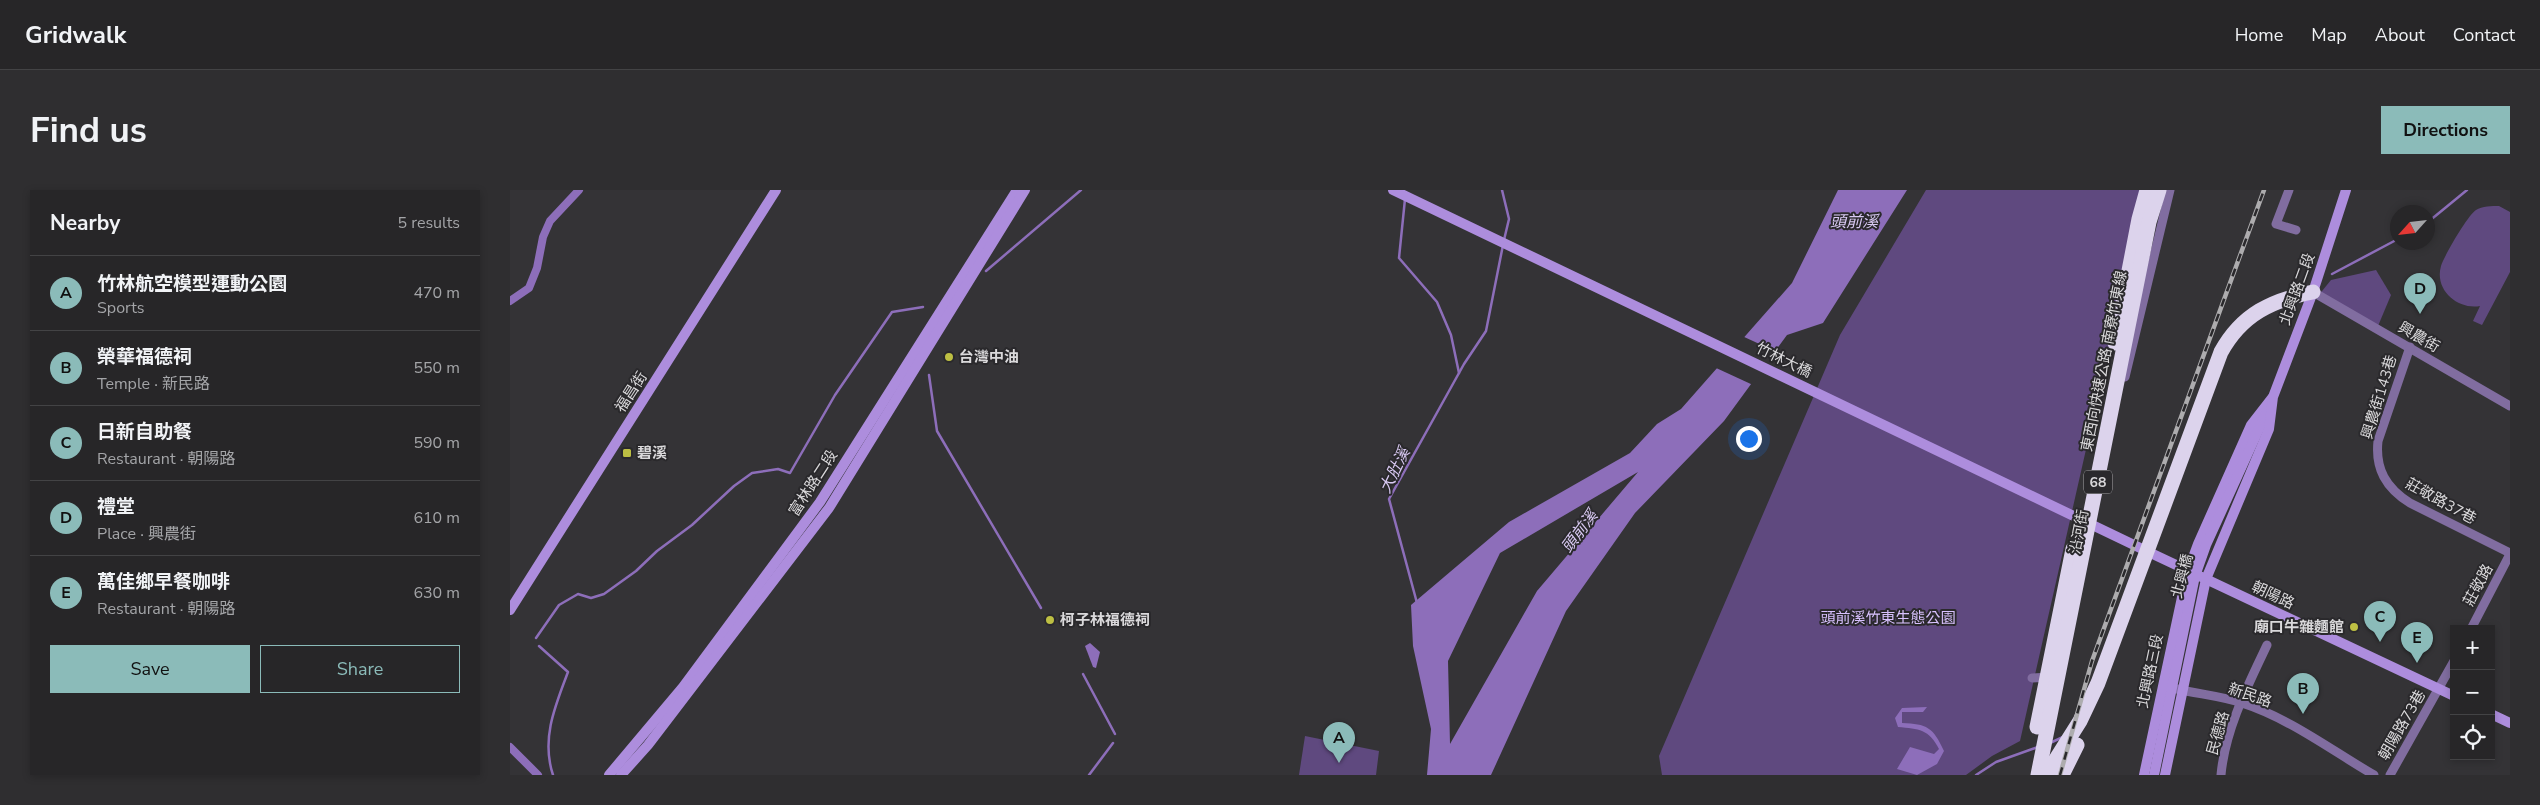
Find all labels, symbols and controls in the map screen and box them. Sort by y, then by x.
text: Gridwalk [25,19,126,51]
text: Home [2235,23,2283,47]
text: Map [2311,23,2347,47]
text: About [2375,23,2425,47]
text: Contact [2453,23,2515,47]
button: Directions [2381,106,2510,154]
text: Find us [30,107,147,154]
north arrow [2390,205,2435,250]
text: Nearby [50,209,120,237]
water label: 頭前溪 [1830,211,1880,233]
text: 5 results [398,212,460,234]
street label: 北興路二段 [2275,250,2319,328]
street label: 東西向快速公路 南寮竹東線 [2077,269,2131,453]
text: 竹林航空模型運動公園 [97,271,287,297]
pin: D [2404,273,2436,314]
text: A [60,282,72,304]
text: 470 m [413,282,460,304]
text: Sports [97,297,145,319]
street label: 興農街 [2395,317,2443,357]
street label: 竹林大橋 [1753,338,1815,382]
text: 榮華福德祠 [97,344,192,370]
place label: 台灣中油 [959,347,1019,367]
marker: 台灣中油 [943,351,955,363]
street label: 興農街143巷 [2357,352,2401,442]
text: B [60,357,72,379]
text: 550 m [413,357,460,379]
street label: 福昌街 [610,368,652,416]
text: Temple · 新民路 [97,373,210,395]
text: 日新自助餐 [97,419,192,445]
your location [1736,426,1762,452]
text: C [61,432,71,454]
text: 590 m [413,432,460,454]
water label: 大肚溪 [1374,442,1416,497]
place label: 碧溪 [637,443,667,463]
street label: 富林路二段 [784,446,842,520]
marker: 碧溪 [621,447,633,459]
text: Restaurant · 朝陽路 [97,448,235,470]
road number: 68 [2084,470,2112,494]
street label: 莊敬路37巷 [2402,473,2480,529]
text: 禮堂 [97,494,135,520]
water label: 頭前溪 [1557,504,1604,557]
text: D [60,507,72,529]
text: 610 m [413,507,460,529]
street label: 沿河街 [2065,508,2093,556]
text: Place · 興農街 [97,523,196,545]
street label: 北興橋 [2167,552,2197,600]
street label: 莊敬路 [2459,560,2497,610]
text: 萬佳鄉早餐咖啡 [97,569,230,595]
street label: 朝陽路 [2248,576,2298,614]
text: E [61,582,71,604]
text: 630 m [413,582,460,604]
text: Restaurant · 朝陽路 [97,598,235,620]
pin: C [2364,601,2396,642]
park label: 頭前溪竹東生態公園 [1820,608,1956,628]
place label: 柯子林福德祠 [1060,610,1150,630]
marker: 柯子林福德祠 [1044,614,1056,626]
place label: 廟口牛雜麵館 [2254,617,2344,637]
marker: 廟口牛雜麵館 [2348,621,2360,633]
pin: E [2401,622,2433,663]
map controls [2450,625,2495,760]
button: + [2450,625,2495,670]
street label: 北興路三段 [2132,632,2168,710]
button: Save [50,645,250,693]
button: Share [260,645,460,693]
button: − [2450,670,2495,715]
pin: B [2287,673,2319,714]
street label: 新民路 [2225,678,2275,712]
street label: 朝陽路73巷 [2374,686,2430,764]
street label: 民德路 [2202,709,2234,757]
button: locate [2450,715,2495,760]
pin: A [1323,722,1355,763]

